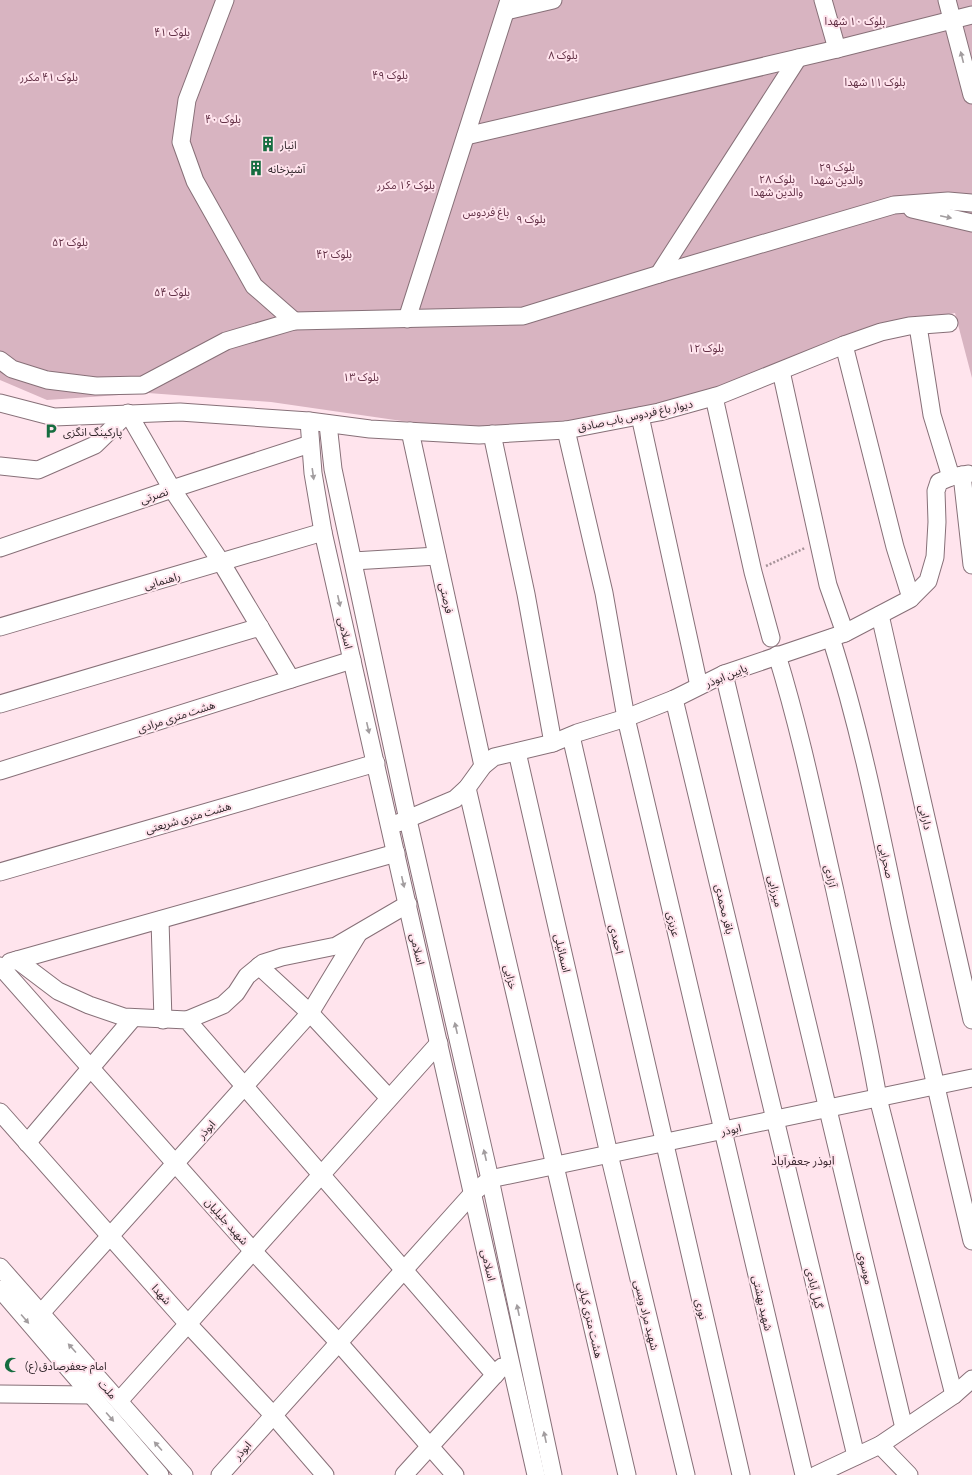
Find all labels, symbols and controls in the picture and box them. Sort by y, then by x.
park label: بلوک ۱۰ شهدا [825,13,885,28]
park label: بلوک ۴۱ [154,24,190,39]
park label: بلوک ۸ [548,47,578,62]
one-way arrow [959,51,965,64]
park label: بلوک ۴۹ [372,67,408,82]
park label: بلوک ۴۱ مکرر [19,69,78,84]
park label: بلوک ۱۱ شهدا [845,74,905,89]
park label: بلوک ۴۰ [205,111,241,126]
building icon: انبار [259,135,277,153]
place label: انبار [279,137,297,152]
building icon: آشپزخانه [247,159,265,177]
park label: بلوک ۲۹ والدین شهدا [811,159,863,187]
place label: آشپزخانه [268,161,306,177]
park label: بلوک ۲۸ والدین شهدا [751,171,803,199]
park label: بلوک ۱۶ مکرر [376,177,435,192]
park label: باغ فردوس [463,204,509,220]
park label: بلوک ۹ [516,211,546,226]
one-way arrow [940,214,952,220]
park label: بلوک ۵۲ [52,234,88,249]
park label: بلوک ۴۲ [316,246,352,261]
park label: بلوک ۵۴ [154,284,190,299]
park label: بلوک ۱۲ [688,340,724,355]
park label: بلوک ۱۳ [343,369,379,384]
street label: دیوار باغ فردوس باب صادق [576,395,694,436]
parking icon: پارکینگ انگزی [42,422,60,440]
place label: پارکینگ انگزی [63,424,122,440]
one-way arrow [310,468,316,480]
street label: نصرتی [138,483,170,507]
street label: راهنمایی [142,568,182,592]
street label: فرصتی [436,581,458,615]
one-way arrow [336,595,342,607]
street label: اسلامی [335,616,357,650]
street label: پایین ابوذر [702,660,750,692]
street label: هشت متری مرادی [135,696,217,736]
one-way arrow [365,722,371,734]
street label: هشت متری شریعتی [143,798,233,836]
street label: دارابی [916,803,936,831]
street label: صحرایی [876,842,898,880]
street label: آزادی [821,863,841,889]
street label: میرزایی [765,874,787,909]
one-way arrow [400,876,406,888]
street label: باقر محمدی [712,882,738,936]
street label: عزیزی [664,910,684,939]
street label: احمدی [606,923,628,955]
street label: اسلامی [407,932,429,966]
street label: اسمائیلی [551,932,575,974]
street label: خزایی [501,963,521,991]
one-way arrow [452,1022,458,1035]
street label: ابوذر [193,1117,218,1142]
street label: ابوذر [719,1120,742,1139]
one-way arrow [481,1149,487,1161]
district label: ابوذر جعفرآباد [771,1152,835,1169]
street label: شهید جلیلیان [202,1194,252,1248]
street label: اسلامی [478,1248,500,1282]
street label: موسوی [855,1250,877,1286]
street label: گیل آبادی [803,1266,827,1310]
street label: شهید بهشتی [749,1274,777,1333]
street label: شهید مراد ویسی [631,1278,663,1352]
street label: شهدا [149,1281,175,1308]
street label: هشت متری کیانی [575,1281,607,1359]
street label: نوری [692,1297,712,1321]
one-way arrow [514,1303,520,1316]
one-way arrow [21,1314,30,1324]
one-way arrow [67,1343,76,1354]
mosque icon: امام جعفرصادق(ع) [3,1356,21,1374]
place label: امام جعفرصادق(ع) [24,1358,107,1374]
street label: ملت [95,1376,121,1402]
one-way arrow [106,1412,115,1423]
one-way arrow [541,1431,547,1443]
street label: ابوذر [229,1438,254,1463]
one-way arrow [153,1441,163,1451]

